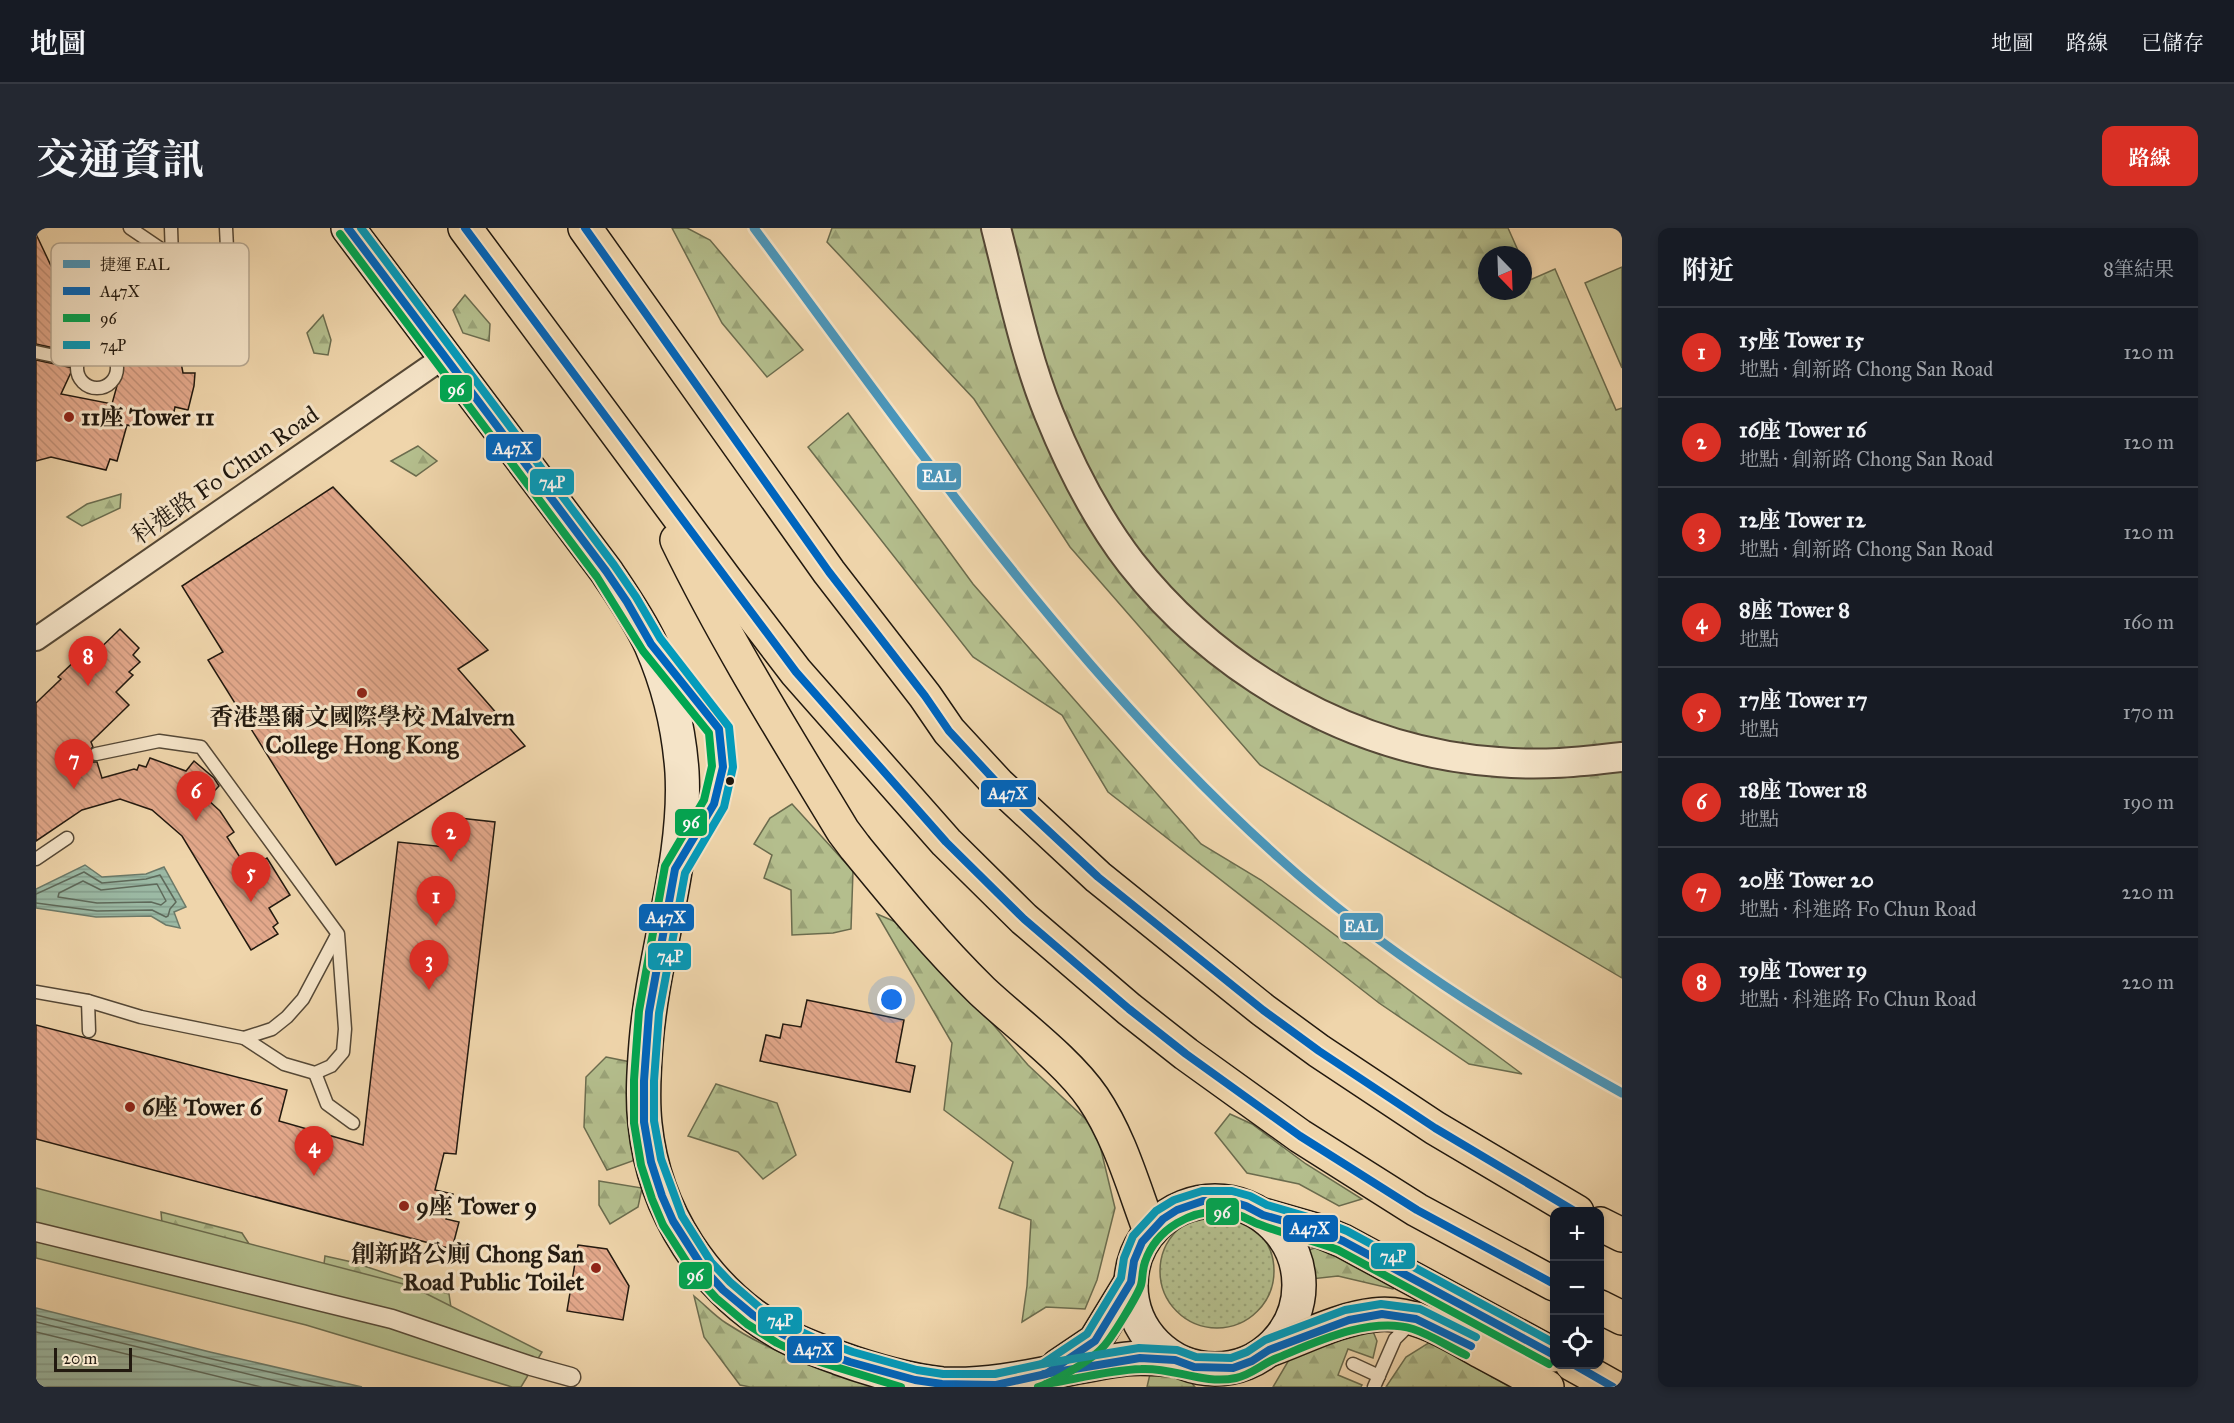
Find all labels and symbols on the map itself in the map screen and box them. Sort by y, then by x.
legend [51,243,249,366]
north arrow [1478,246,1532,300]
text: 捷運 EAL [100,255,170,274]
text: A47X [99,282,141,301]
text: 96 [100,309,118,328]
text: 74P [100,336,126,355]
line badge: 96 [439,374,473,403]
text: 96 [448,380,465,400]
street label: 科進路 Fo Chun Road [126,399,324,551]
place label: 11座 Tower 11 [81,402,215,432]
marker: 11座 Tower 11 [62,410,76,424]
line badge: A47X [485,433,542,462]
text: A47X [492,439,534,459]
line badge: EAL [916,462,962,491]
text: EAL [922,467,956,486]
line badge: 74P [529,468,575,496]
text: 74P [539,473,566,493]
pin: 8 [68,636,108,686]
marker: 香港墨爾文國際學校 Malvern College Hong Kong [355,686,369,700]
place label: 香港墨爾文國際學校 Malvern College Hong Kong [209,702,515,760]
pin: 7 [54,740,93,789]
pin: 6 [176,772,216,821]
unlabelled marker [724,775,736,787]
line badge: A47X [980,779,1037,808]
text: A47X [987,784,1029,804]
line badge: 96 [674,808,708,837]
pin: 2 [432,812,470,862]
text: 96 [683,813,700,833]
pin: 5 [232,852,270,902]
pin: 1 [416,876,456,926]
line badge: A47X [638,903,695,932]
text: A47X [645,908,687,928]
line badge: EAL [1339,912,1384,941]
text: EAL [1344,917,1378,936]
pin: 3 [410,940,448,990]
line badge: 74P [647,942,692,971]
text: 74P [657,947,684,967]
your location [877,985,906,1014]
place label: 6座 Tower 6 [142,1092,264,1122]
marker: 6座 Tower 6 [123,1100,137,1114]
pin: 4 [294,1126,334,1176]
place label: 9座 Tower 9 [416,1191,537,1221]
line badge: 96 [1205,1197,1240,1226]
marker: 9座 Tower 9 [397,1199,411,1213]
text: 96 [1214,1203,1231,1223]
line badge: A47X [1282,1214,1339,1243]
text: A47X [1289,1219,1331,1239]
place label: 創新路公廁 Chong San Road Public Toilet [351,1239,584,1297]
line badge: 74P [1370,1242,1416,1270]
text: 74P [1380,1247,1407,1267]
marker: 創新路公廁 Chong San Road Public Toilet [589,1261,603,1275]
line badge: 96 [678,1261,713,1290]
text: 96 [687,1266,704,1286]
line badge: 74P [757,1306,803,1335]
text: 74P [767,1311,794,1331]
line badge: A47X [786,1335,843,1364]
text: A47X [793,1340,835,1360]
scale bar [54,1345,132,1372]

